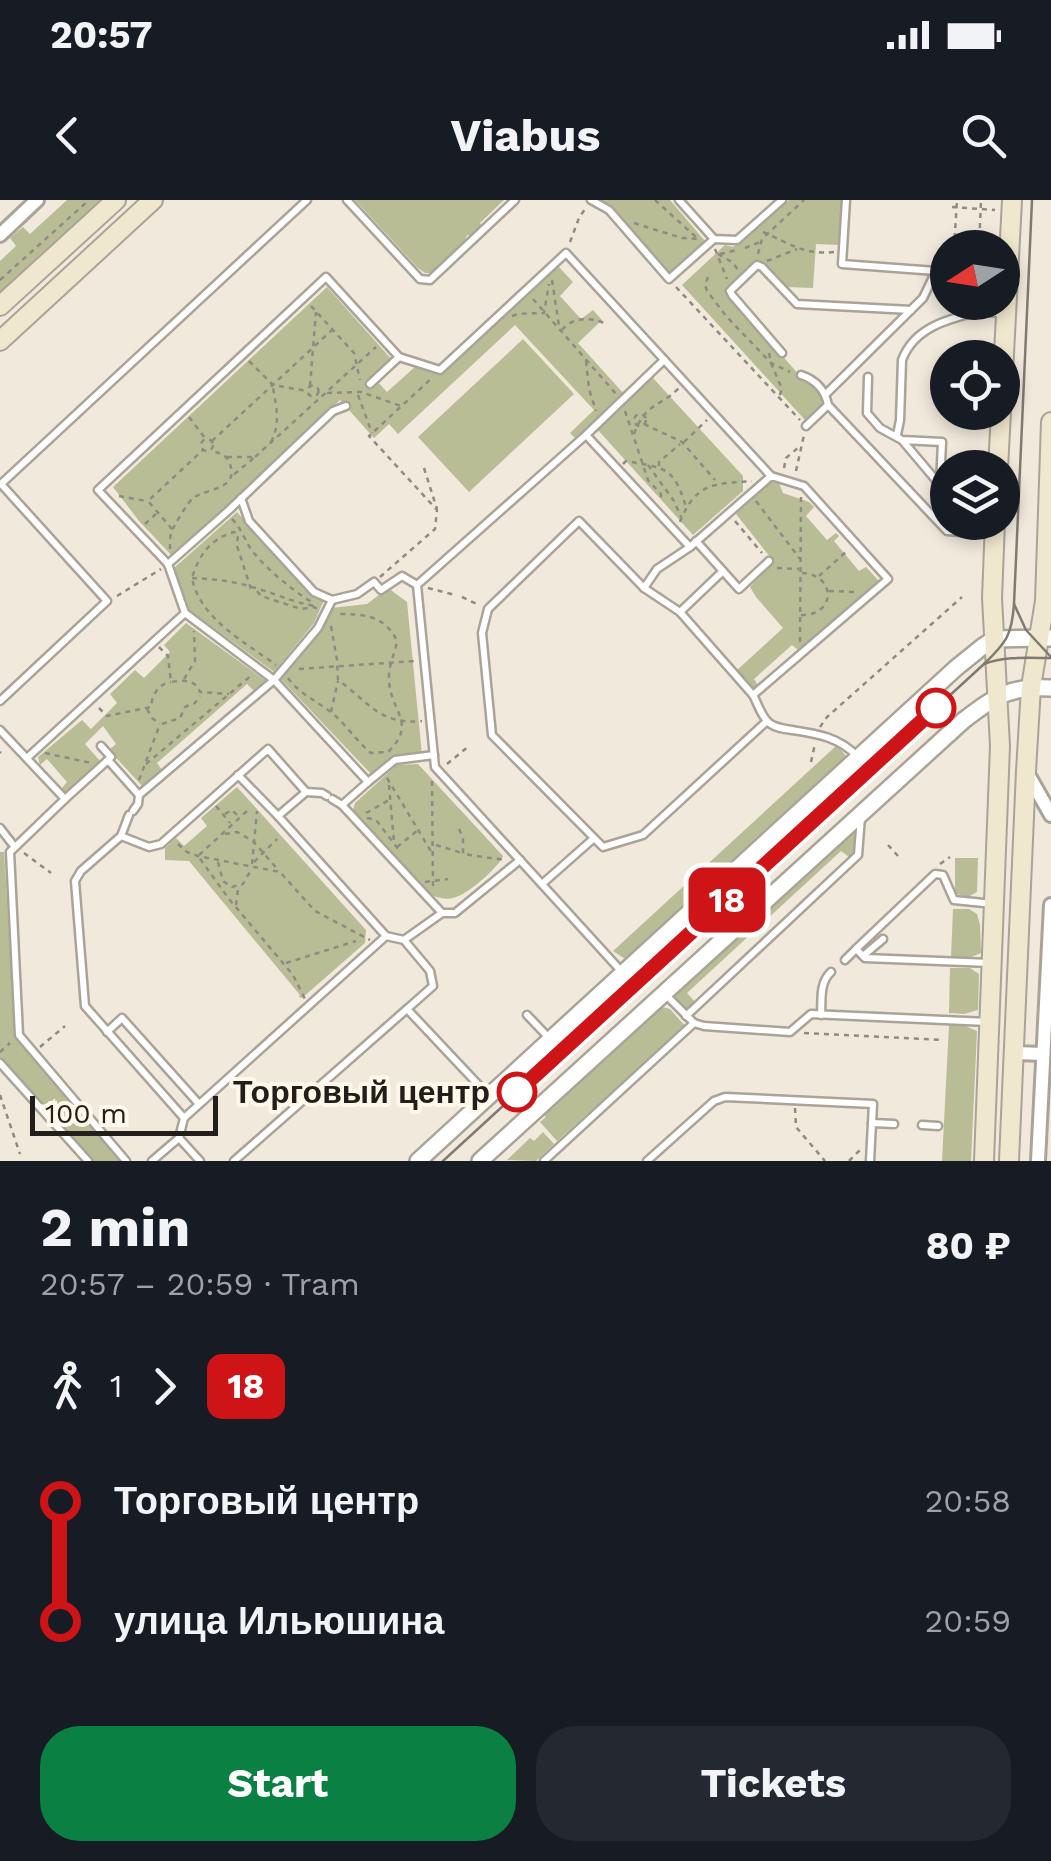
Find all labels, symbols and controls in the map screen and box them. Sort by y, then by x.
text: 20:57 [50,13,153,57]
icon: back [40,108,95,163]
icon: search [956,108,1011,163]
text: Viabus [451,109,600,162]
north arrow [930,230,1020,320]
map controls [930,230,1020,540]
button: locate [930,340,1020,430]
button: layers [930,450,1020,540]
unlabelled marker [917,689,955,727]
line badge: 18 [682,868,772,932]
text: 18 [708,879,746,921]
place label: Торговый центр [233,1073,490,1111]
marker: Торговый центр [498,1073,536,1111]
scale bar [30,1091,218,1136]
text: 100 m [45,1097,127,1130]
text: 2 min [40,1195,190,1259]
text: 80 ₽ [926,1224,1011,1268]
text: 20:57 – 20:59 · Tram [40,1265,360,1303]
icon: walk [40,1359,95,1414]
icon: forward [137,1359,192,1414]
text: 18 [227,1365,265,1407]
text: 1 [110,1367,122,1405]
text: Торговый центр [114,1479,419,1523]
text: 20:58 [925,1482,1011,1520]
text: улица Ильюшина [114,1599,444,1643]
text: 20:59 [925,1602,1011,1640]
button: Start [40,1726,516,1841]
button: Tickets [536,1726,1011,1841]

